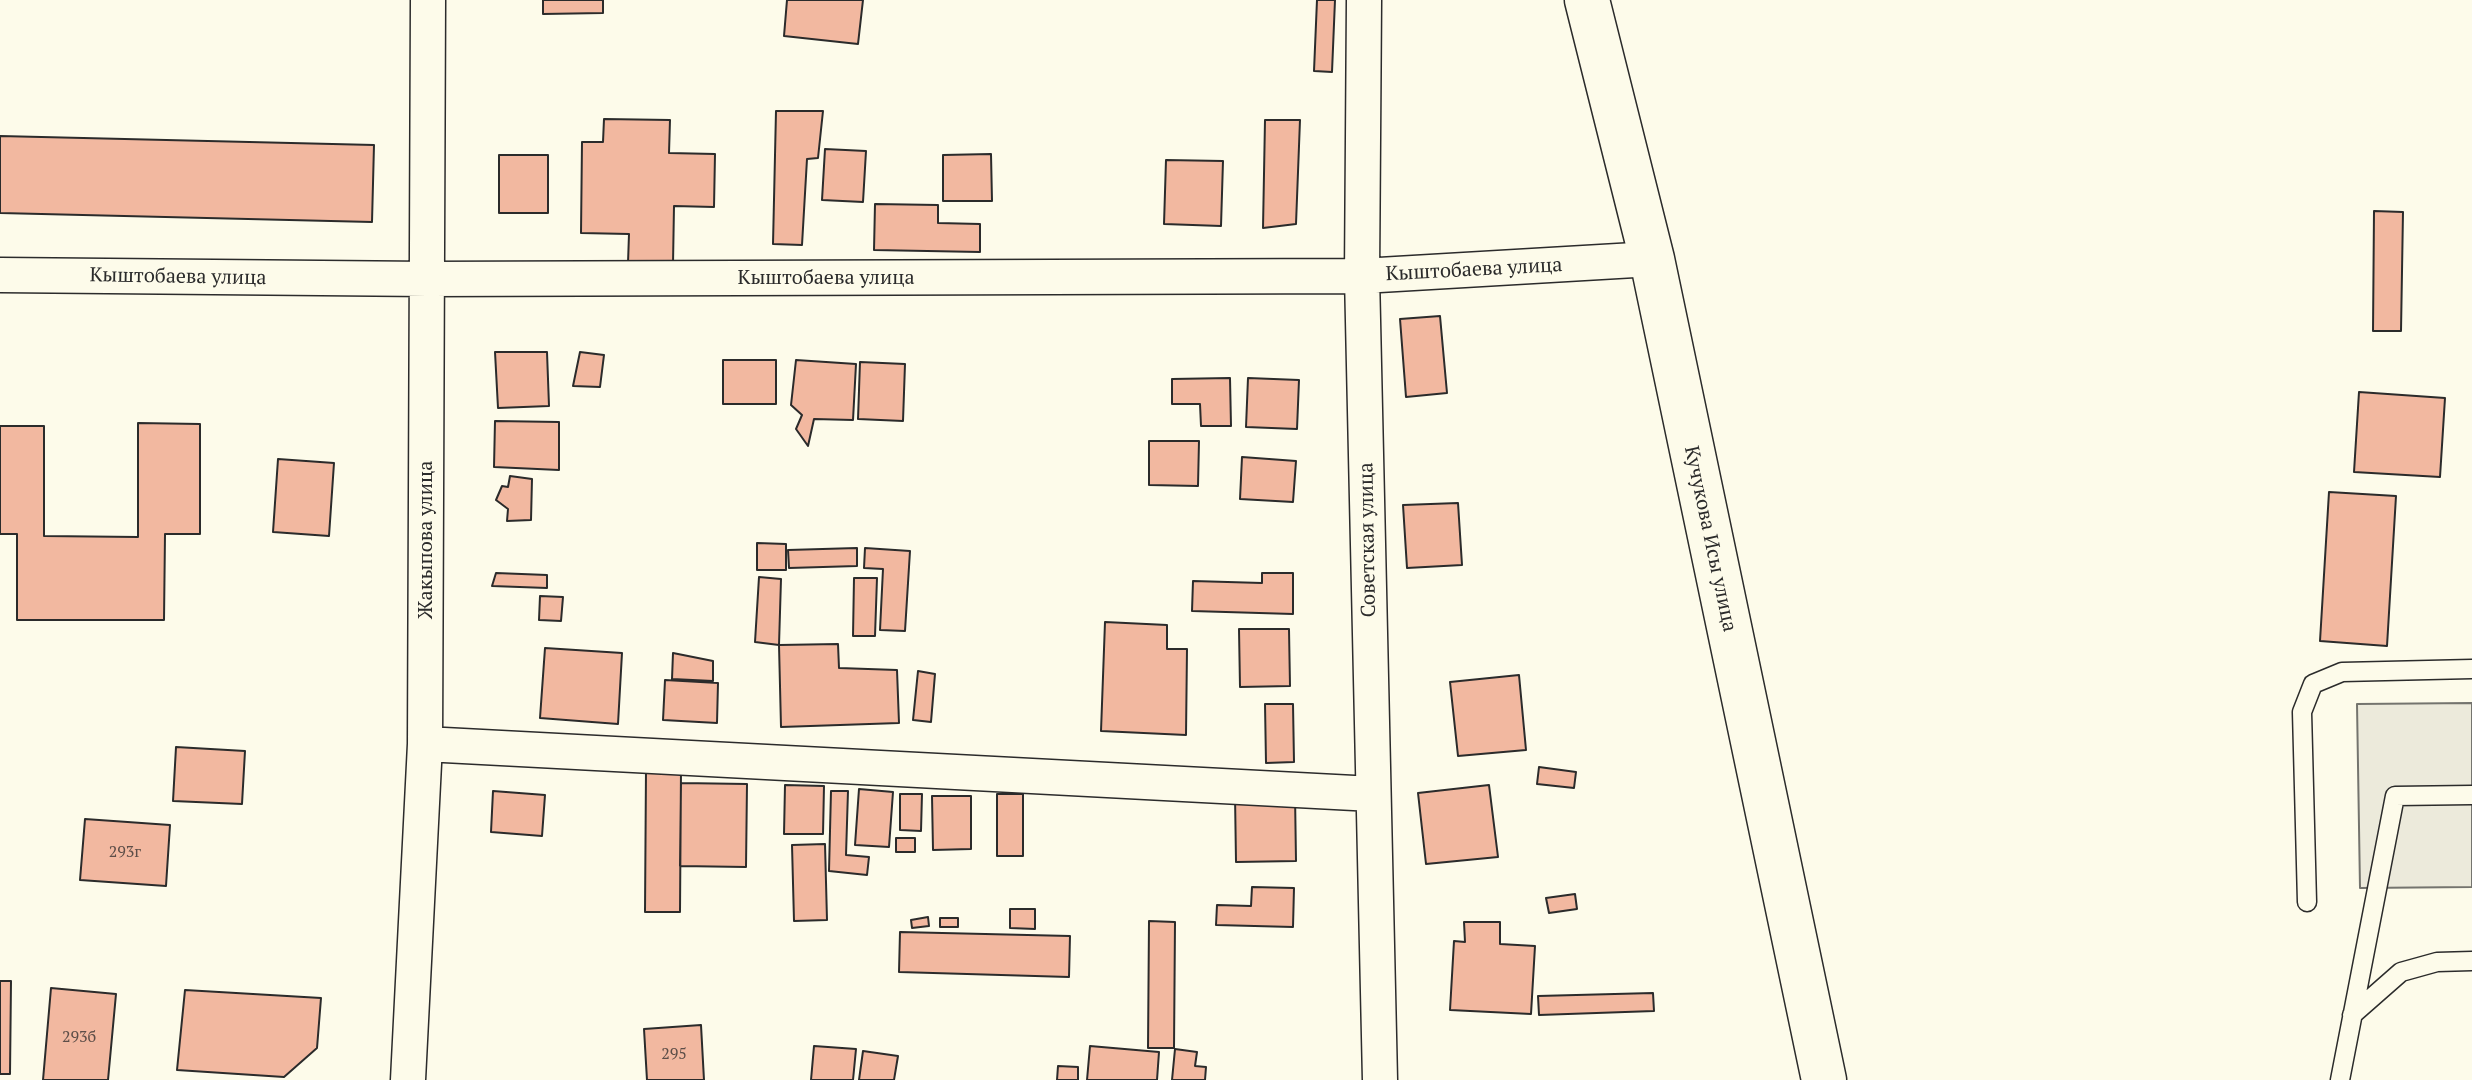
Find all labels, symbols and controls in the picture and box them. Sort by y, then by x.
street label: Кыштобаева улица [1385,253,1563,287]
street label: Кыштобаева улица [89,263,267,291]
street label: Кыштобаева улица [737,266,915,290]
street label: Кучукова Исы улица [1679,444,1741,634]
street label: Жакыпова улица [414,461,438,619]
street label: Советская улица [1355,462,1381,618]
house number: 293г [109,842,141,862]
house number: 293б [62,1027,96,1047]
house number: 295 [661,1044,687,1064]

